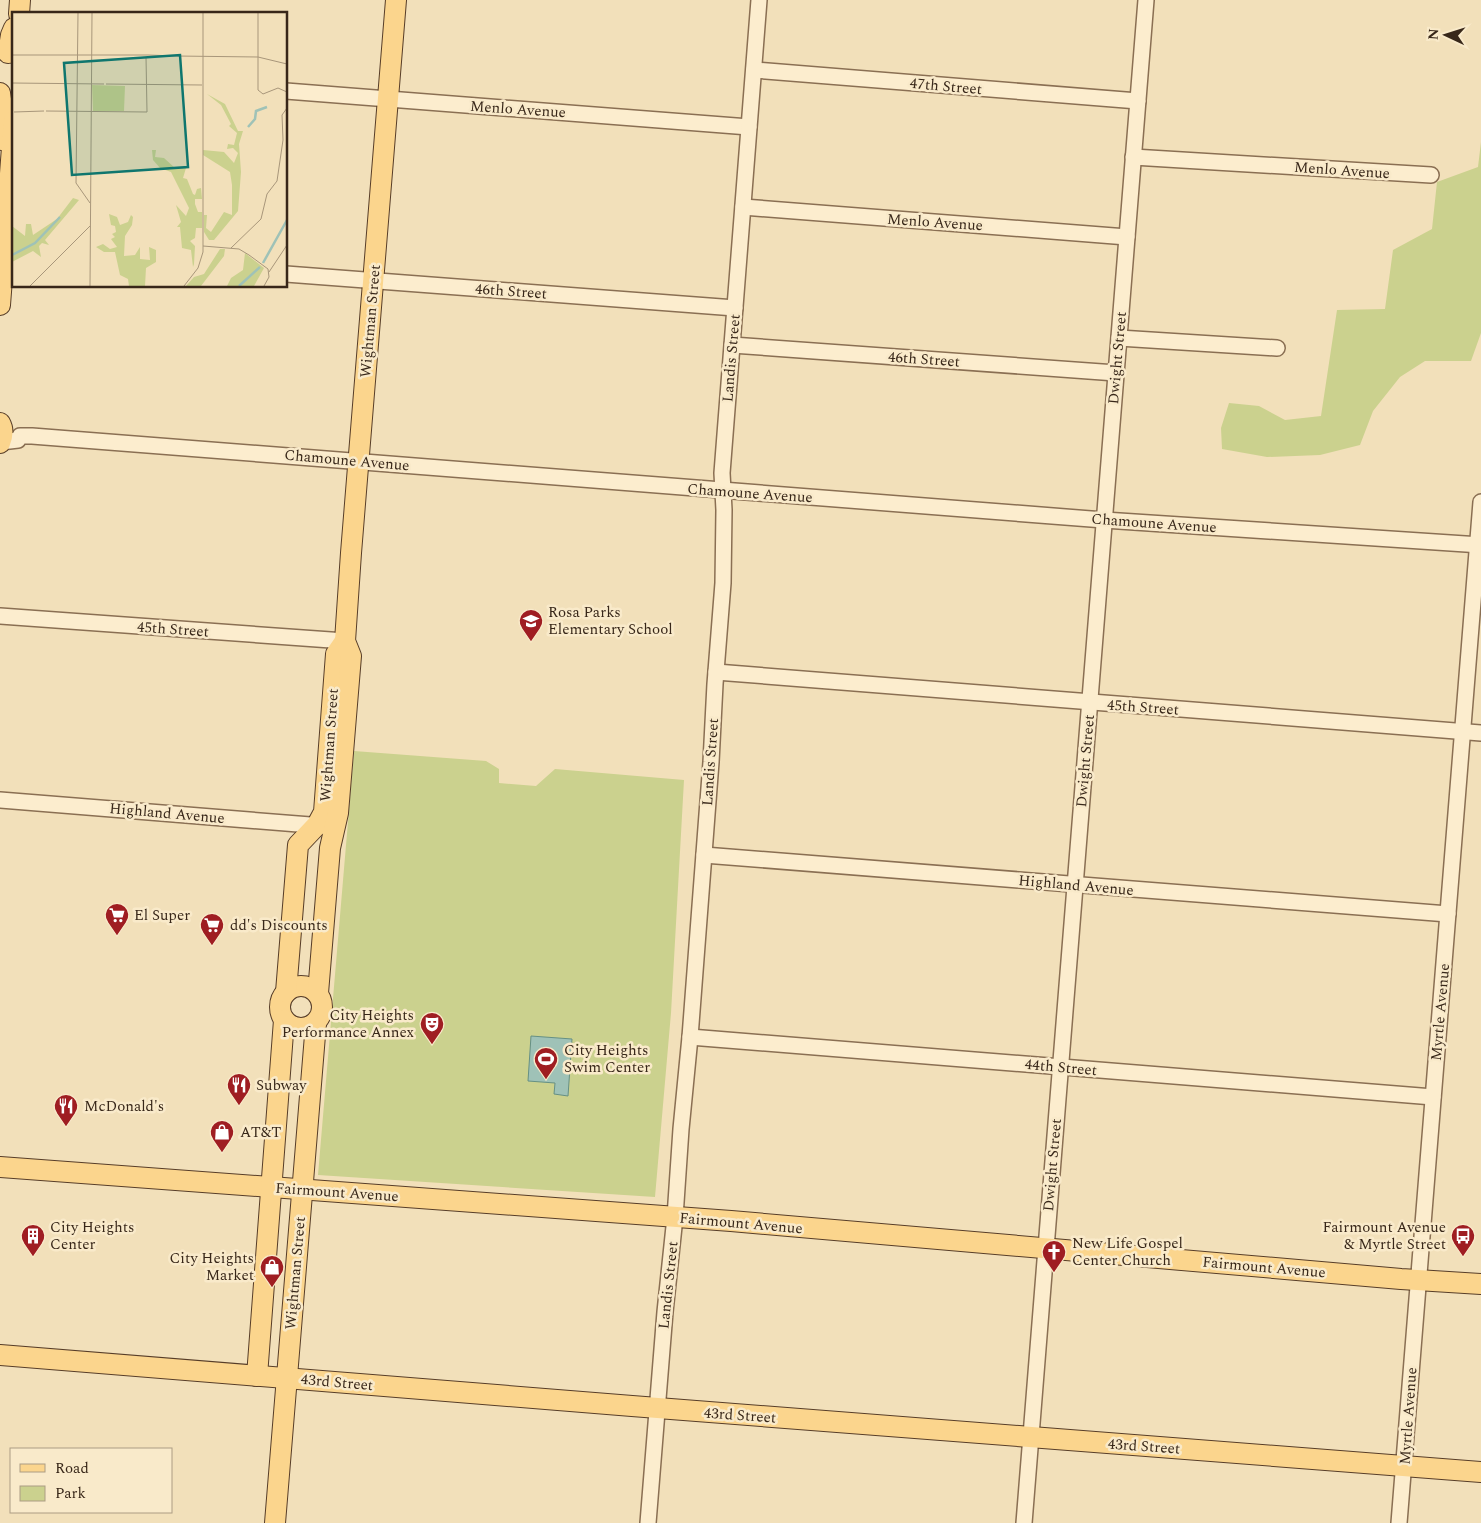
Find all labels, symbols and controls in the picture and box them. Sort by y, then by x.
north arrow [1421,10,1471,60]
inset map [12,12,288,288]
text: N [1423,28,1444,41]
street label: 47th Street [909,72,983,101]
street label: Menlo Avenue [469,95,567,124]
street label: Menlo Avenue [1293,156,1391,185]
street label: Menlo Avenue [886,208,984,237]
street label: Wightman Street [354,264,387,379]
street label: 46th Street [474,278,548,305]
street label: Dwight Street [1102,311,1133,405]
street label: Landis Street [716,313,747,403]
street label: 46th Street [887,346,961,373]
street label: Chamoune Avenue [283,444,411,477]
street label: Chamoune Avenue [687,478,813,509]
street label: Chamoune Avenue [1091,508,1217,539]
place label: Rosa Parks Elementary School [548,601,673,641]
school or university icon: Rosa Parks Elementary School [518,608,544,642]
street label: 45th Street [136,616,210,643]
street label: Wightman Street [314,688,345,802]
street label: 45th Street [1106,694,1180,721]
street label: Dwight Street [1070,714,1101,808]
street label: Landis Street [696,717,725,807]
street label: Highland Avenue [108,797,226,830]
street label: Highland Avenue [1017,869,1135,902]
supermarket icon: El Super [104,902,130,936]
place label: El Super [134,904,190,927]
supermarket icon: dd's Discounts [199,912,225,946]
place label: dd's Discounts [230,914,328,937]
street label: Myrtle Avenue [1425,962,1456,1062]
place label: City Heights Performance Annex [282,1004,415,1044]
theatre icon: City Heights Performance Annex [419,1011,445,1045]
place label: City Heights Swim Center [564,1039,650,1079]
sports icon: City Heights Swim Center [533,1046,559,1080]
street label: 44th Street [1024,1053,1098,1082]
restaurant icon: Subway [226,1072,252,1106]
place label: Subway [256,1074,307,1097]
restaurant icon: McDonald's [53,1093,79,1127]
place label: McDonald's [84,1095,164,1118]
street label: Dwight Street [1037,1118,1068,1212]
shop icon: AT&T [209,1119,235,1153]
place label: AT&T [240,1121,281,1144]
street label: Fairmount Avenue [275,1177,399,1208]
street label: Fairmount Avenue [678,1207,804,1240]
place label: City Heights Center [50,1216,135,1256]
street label: Wightman Street [279,1216,312,1331]
place label: Fairmount Avenue & Myrtle Street [1322,1216,1446,1256]
building icon: City Heights Center [20,1223,46,1257]
bus stop icon: Fairmount Avenue & Myrtle Street [1450,1223,1476,1257]
place label: New Life Gospel Center Church [1072,1232,1183,1272]
church icon: New Life Gospel Center Church [1041,1239,1067,1273]
street label: Landis Street [652,1240,685,1330]
place label: City Heights Market [169,1247,254,1287]
street label: Fairmount Avenue [1201,1251,1327,1284]
shop icon: City Heights Market [259,1254,285,1288]
street label: Myrtle Avenue [1394,1366,1423,1466]
street label: 43rd Street [300,1368,374,1397]
street label: 43rd Street [703,1401,777,1429]
street label: 43rd Street [1107,1432,1181,1460]
legend [10,1448,172,1513]
text: Road [55,1457,89,1480]
text: Park [55,1482,86,1505]

